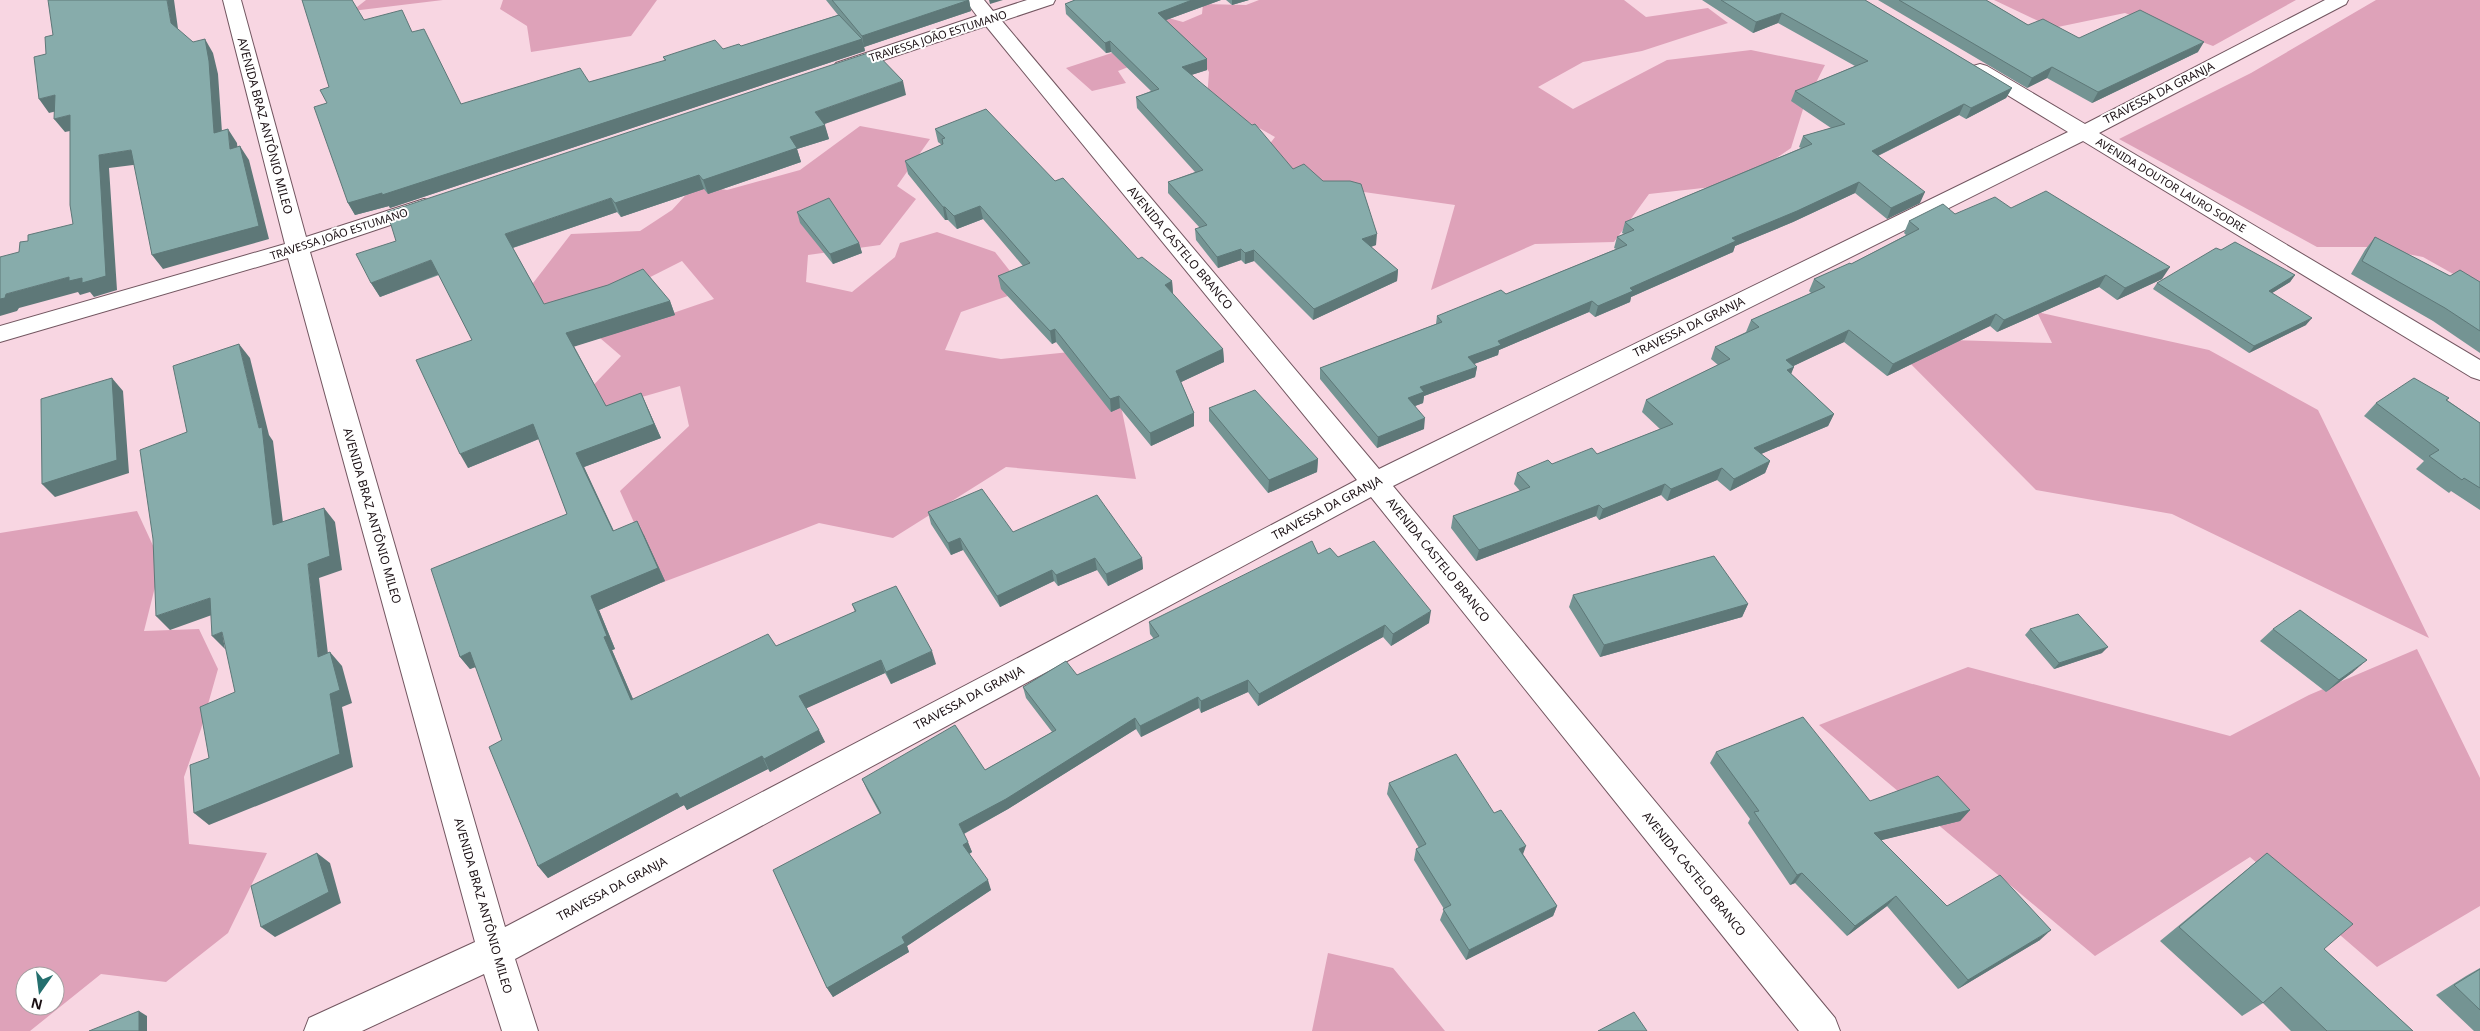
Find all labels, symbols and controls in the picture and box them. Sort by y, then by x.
street label: TRAVESSA JOÃO ESTUMANO [867,6,1009,65]
street label: AVENIDA BRAZ ANTÔNIO MILEO [234,36,297,216]
street label: TRAVESSA DA GRANJA [2100,57,2217,128]
street label: AVENIDA DOUTOR LAURO SODRE [2093,134,2249,235]
street label: AVENIDA CASTELO BRANCO [1124,182,1237,313]
street label: TRAVESSA JOÃO ESTUMANO [268,204,410,263]
street label: TRAVESSA DA GRANJA [1630,292,1748,361]
street label: AVENIDA BRAZ ANTÔNIO MILEO [339,426,406,606]
street label: TRAVESSA DA GRANJA [1269,471,1385,544]
street label: AVENIDA CASTELO BRANCO [1383,494,1494,626]
street label: TRAVESSA DA GRANJA [911,661,1027,734]
street label: AVENIDA CASTELO BRANCO [1639,808,1750,940]
street label: AVENIDA BRAZ ANTÔNIO MILEO [450,816,517,996]
street label: TRAVESSA DA GRANJA [554,852,670,925]
north arrow [15,966,65,1016]
text: N [29,994,45,1015]

